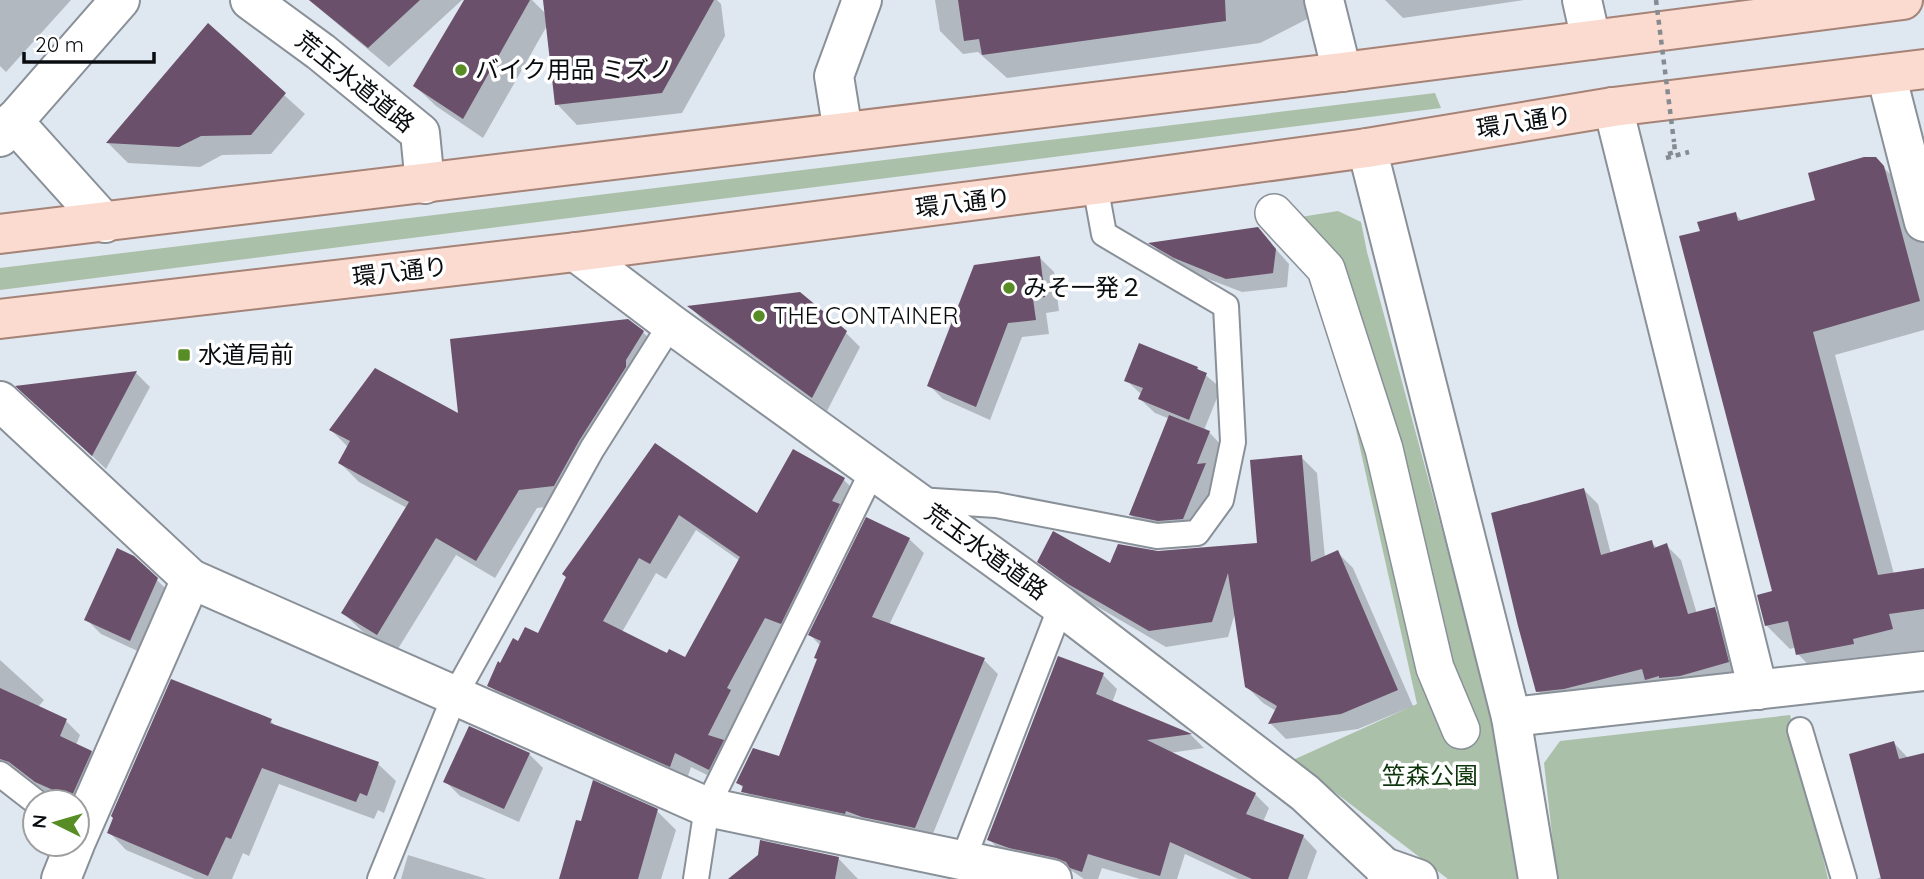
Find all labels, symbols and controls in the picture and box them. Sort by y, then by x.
scale bar [24,21,154,65]
street label: 荒玉水道道路 [290,24,421,138]
text: 20 m [35,31,84,57]
place label: バイク用品 ミズノ [475,54,673,84]
marker: バイク用品 ミズノ [453,62,469,78]
street label: 環八通り [1474,99,1574,143]
street label: 環八通り [913,181,1012,223]
street label: 環八通り [350,250,449,292]
place label: みそ一発２ [1023,272,1143,302]
marker: みそ一発２ [1001,280,1017,296]
place label: THE CONTAINER [773,300,959,330]
marker: THE CONTAINER [751,308,767,324]
place label: 水道局前 [198,339,294,369]
marker: 水道局前 [176,347,192,363]
street label: 荒玉水道道路 [920,497,1054,606]
park label: 笠森公園 [1382,760,1478,790]
north arrow [21,788,91,858]
text: N [27,814,52,830]

